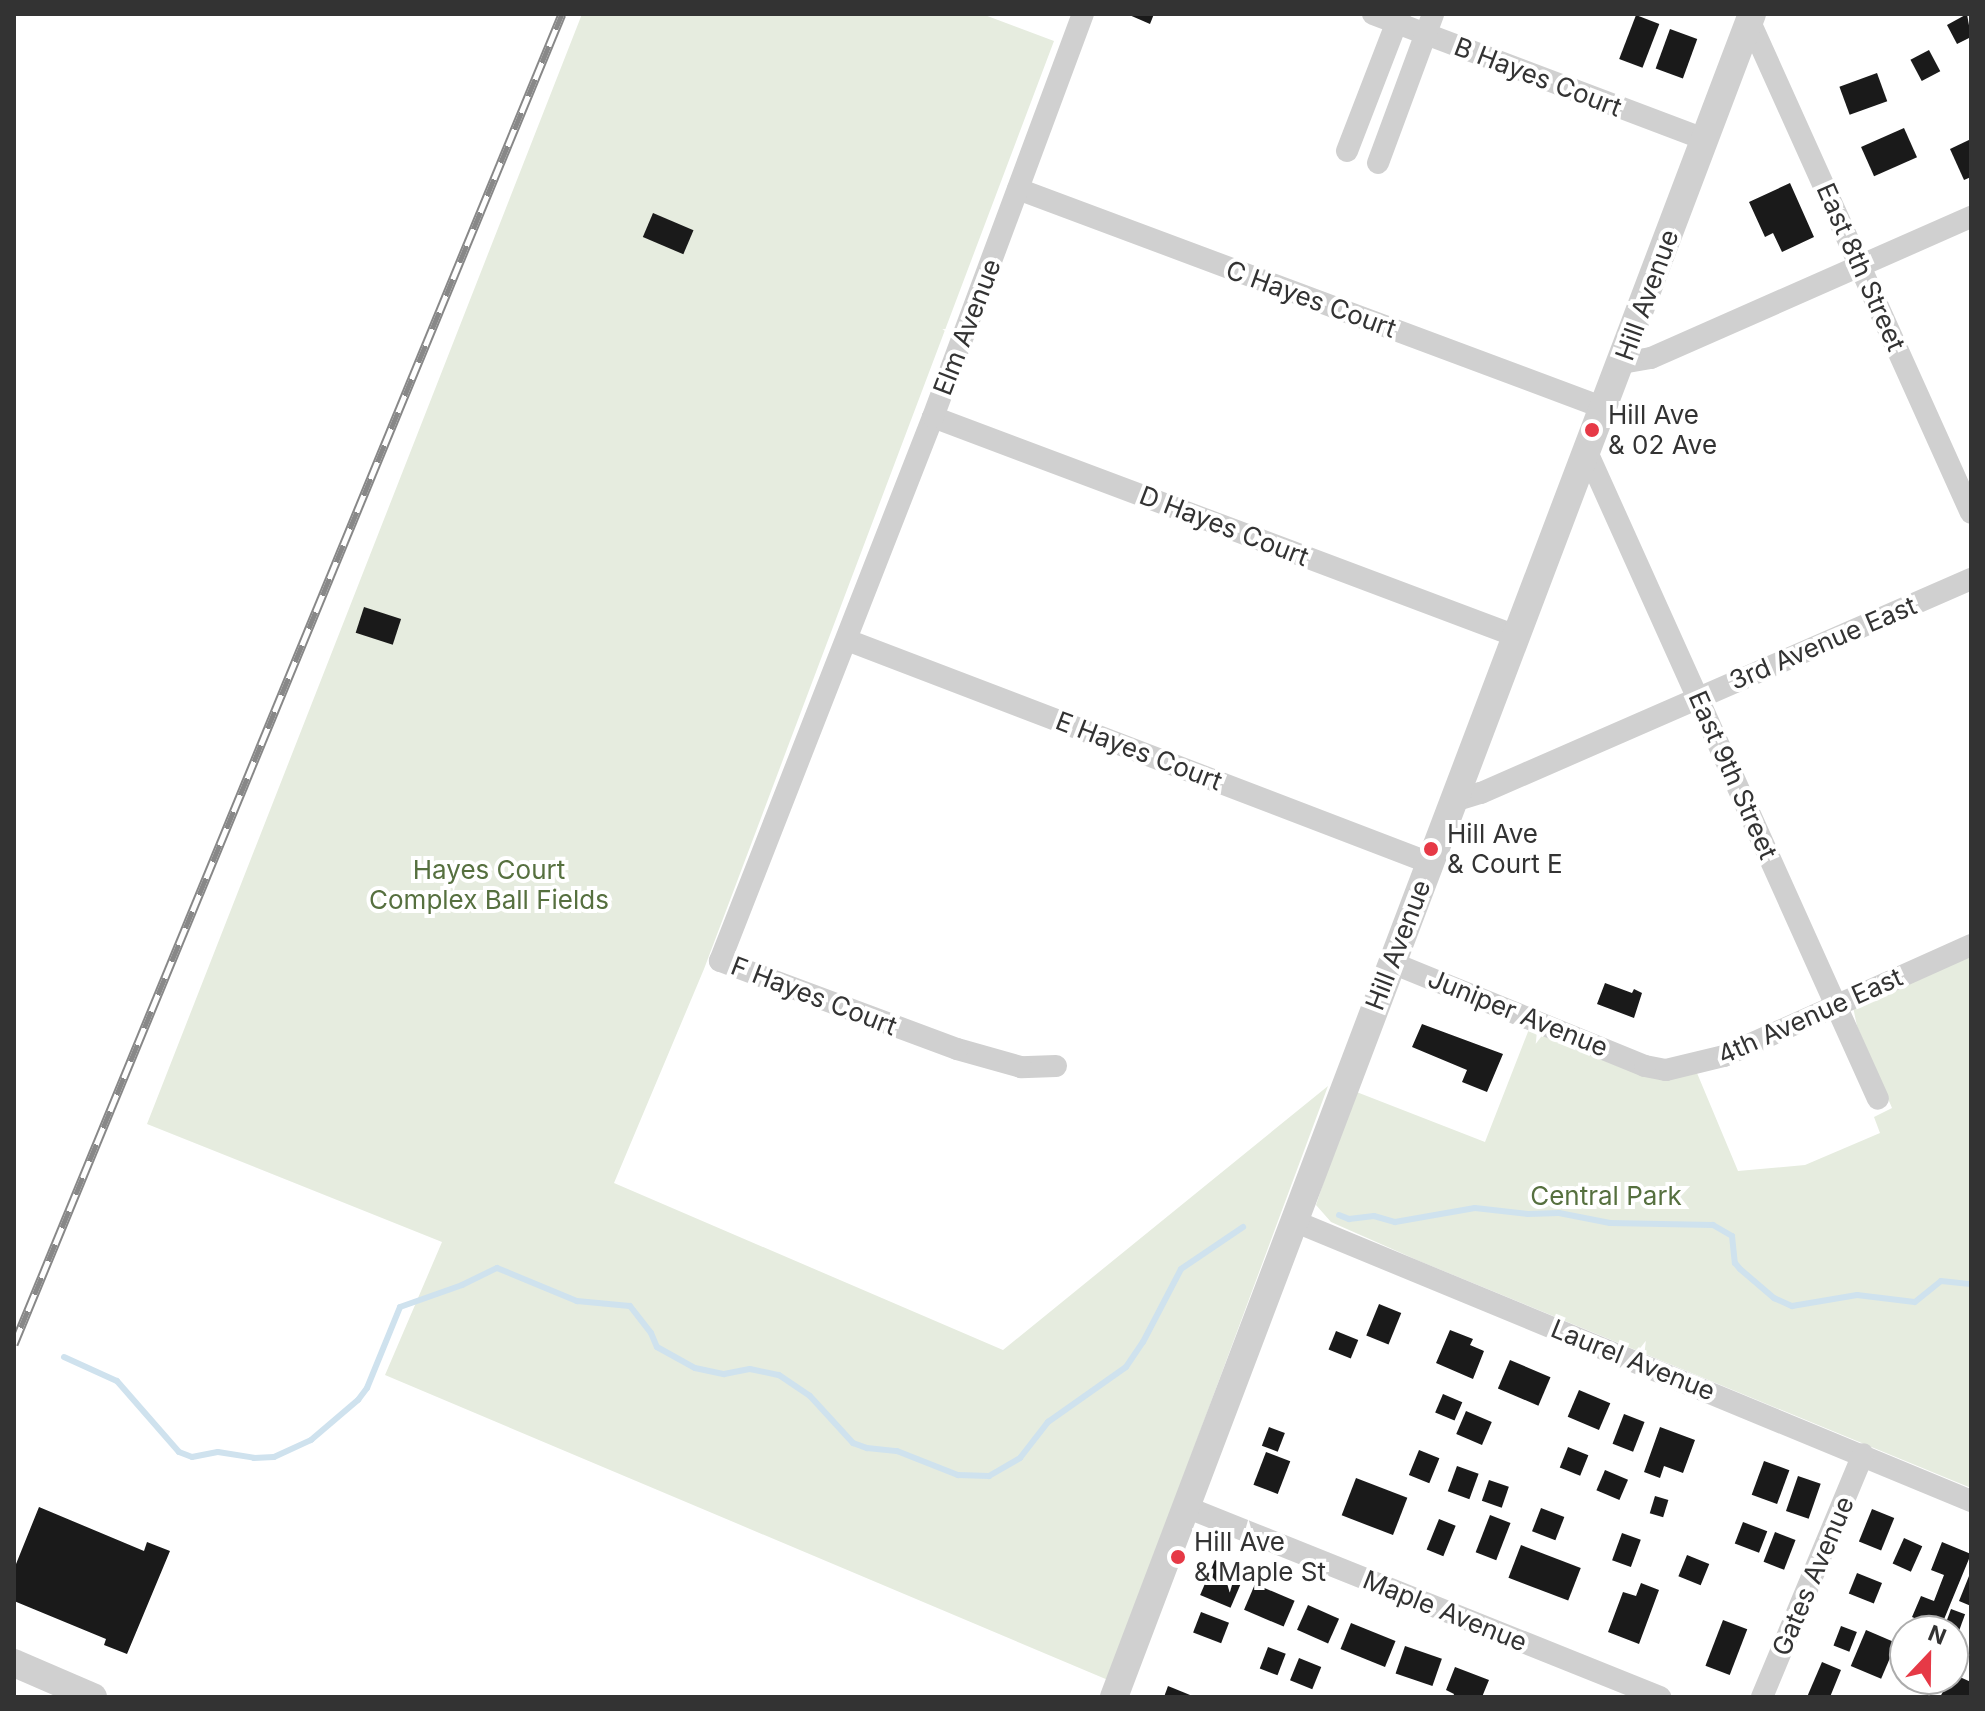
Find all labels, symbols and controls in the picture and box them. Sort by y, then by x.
street label: B Hayes Court [1450,31,1626,123]
street label: East 8th Street [1810,178,1912,356]
street label: Hill Avenue [1609,225,1685,365]
street label: Elm Avenue [927,254,1007,400]
street label: C Hayes Court [1222,254,1400,344]
place label: Hill Ave & 02 Ave [1608,399,1717,460]
marker: Hill Ave & 02 Ave [1583,421,1601,439]
street label: D Hayes Court [1135,479,1313,573]
street label: 3rd Avenue East [1725,590,1921,696]
street label: East 9th Street [1682,686,1784,864]
street label: E Hayes Court [1052,705,1226,797]
place label: Hill Ave & Court E [1447,818,1563,880]
marker: Hill Ave & Court E [1422,840,1440,858]
park label: Hayes Court Complex Ball Fields [369,854,609,916]
street label: Hill Avenue [1359,876,1437,1014]
street label: F Hayes Court [727,950,901,1042]
street label: 4th Avenue East [1713,961,1907,1071]
street label: Juniper Avenue [1423,963,1613,1063]
park label: Central Park [1530,1180,1682,1212]
street label: Laurel Avenue [1546,1313,1720,1407]
street label: Gates Avenue [1765,1492,1861,1660]
place label: Hill Ave & Maple St [1194,1526,1326,1588]
marker: Hill Ave & Maple St [1169,1548,1187,1566]
street label: Maple Avenue [1358,1564,1532,1658]
north arrow [1889,1615,1969,1695]
text: N [1925,1619,1950,1650]

